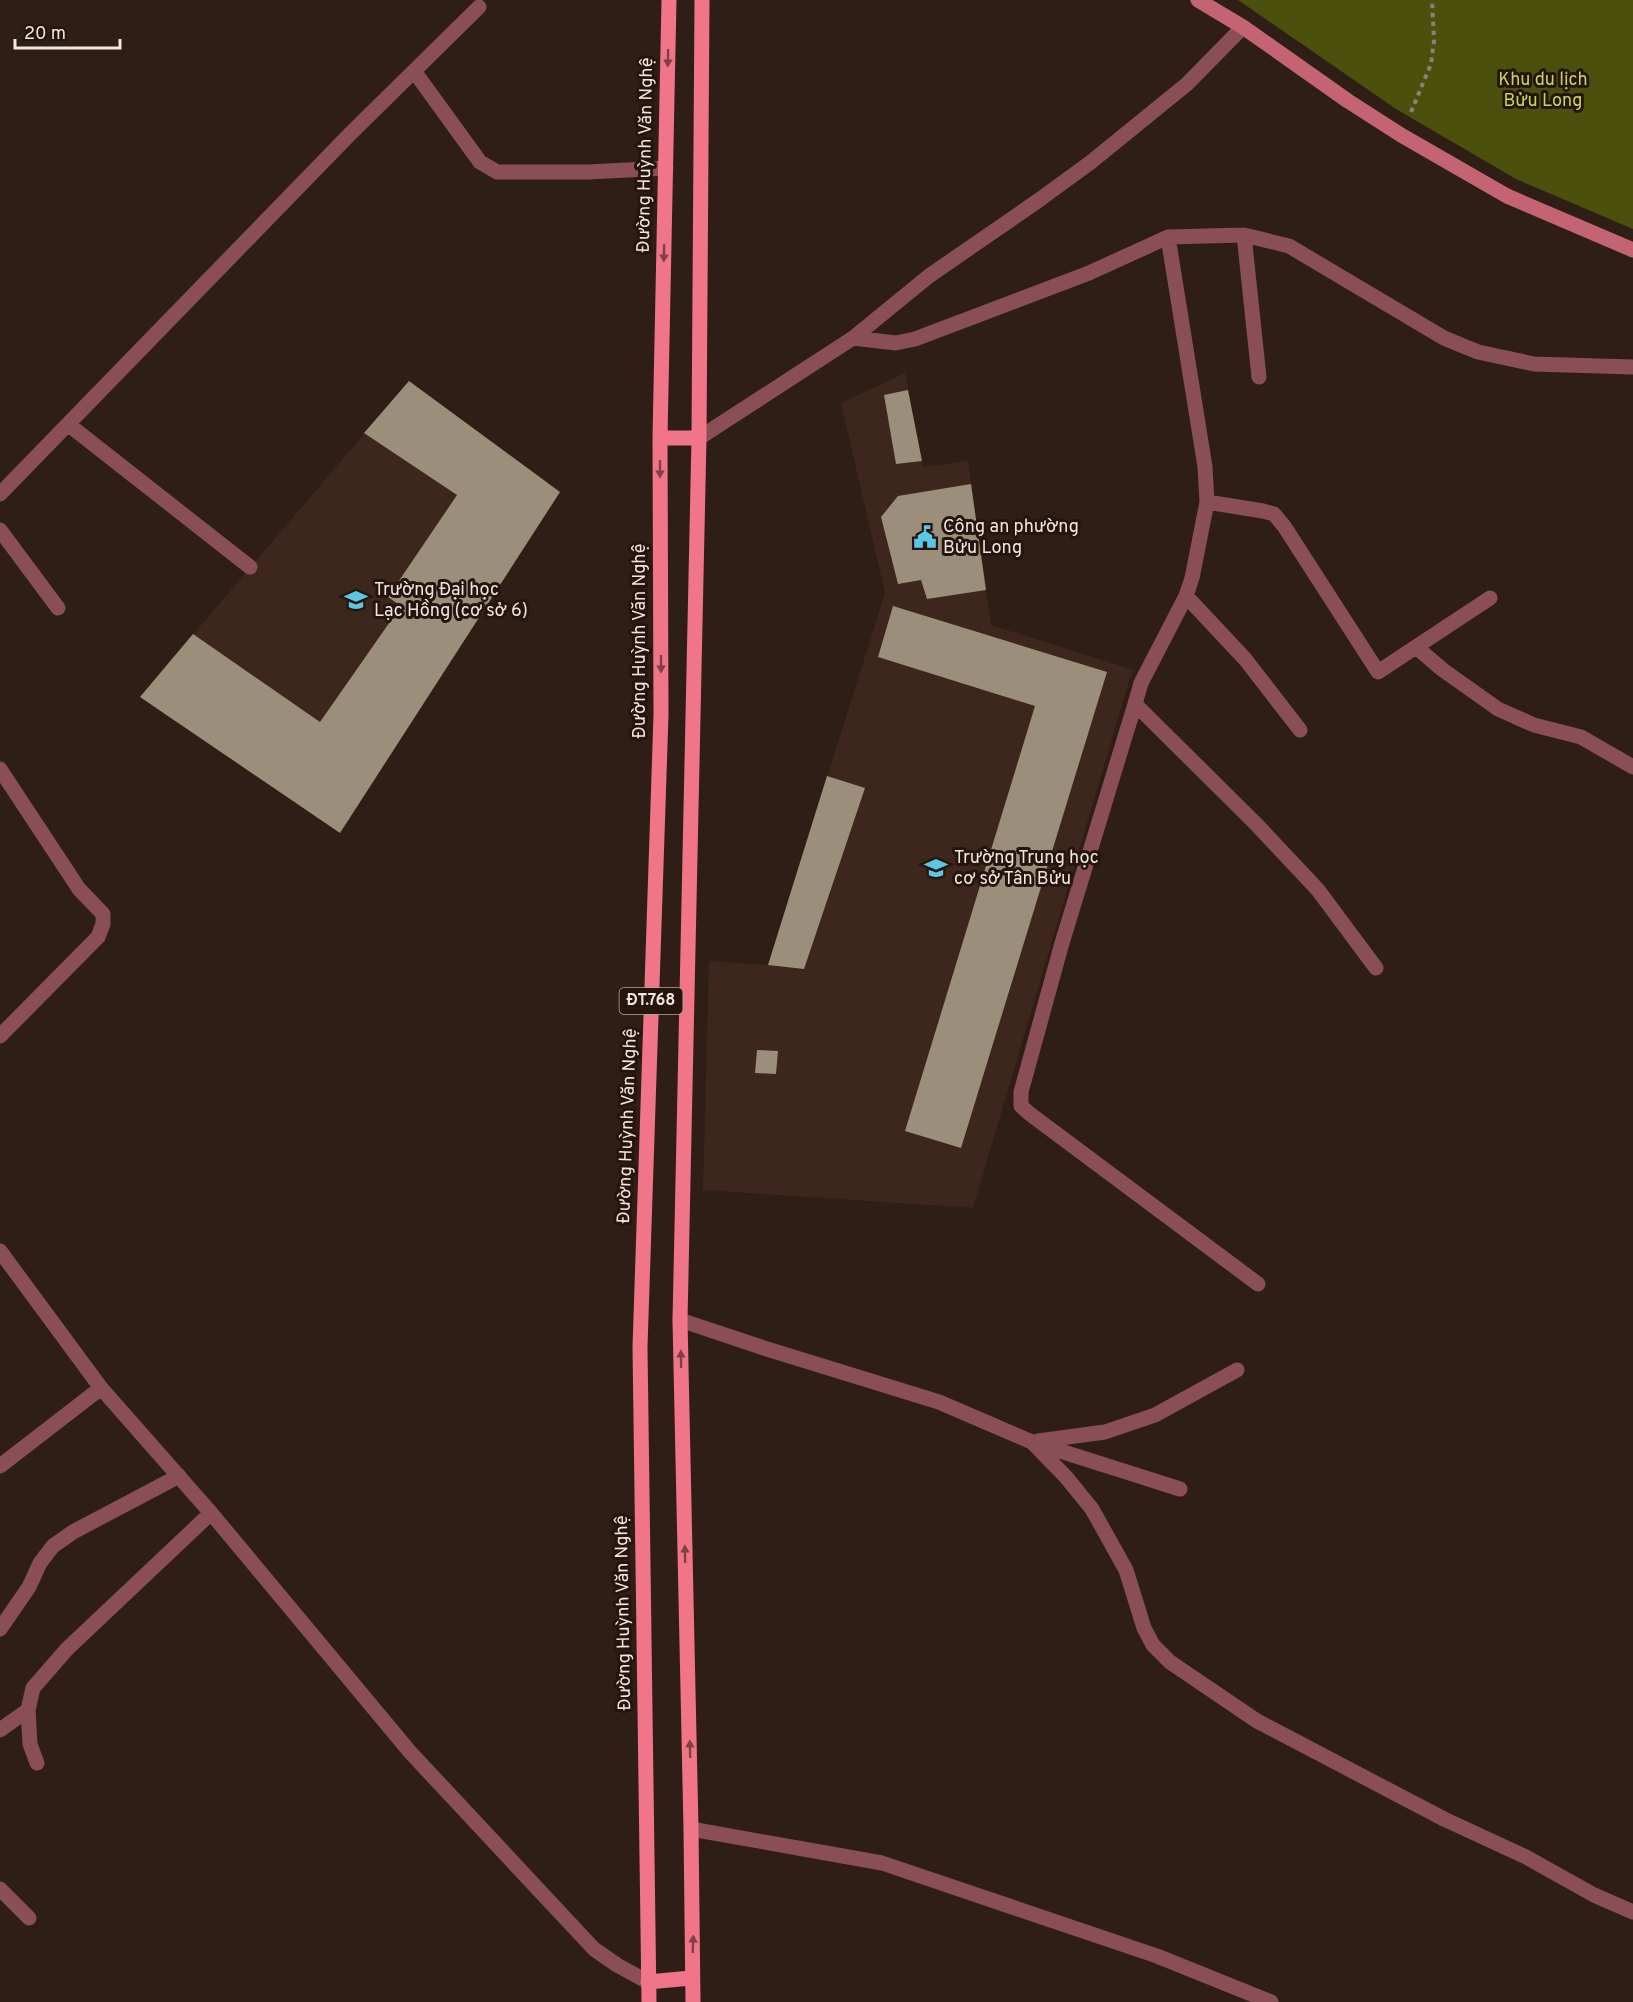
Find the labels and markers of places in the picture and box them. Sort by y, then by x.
place label: Công an phường Bửu Long [943,516,1079,560]
public building icon: Công an phường Bửu Long [912,524,938,550]
place label: Trường Đại học Lạc Hồng (cơ sở 6) [374,579,528,623]
school or university icon: Trường Đại học Lạc Hồng (cơ sở 6) [343,587,369,613]
place label: Trường Trung học cơ sở Tân Bửu [954,847,1099,891]
school or university icon: Trường Trung học cơ sở Tân Bửu [923,855,949,881]

